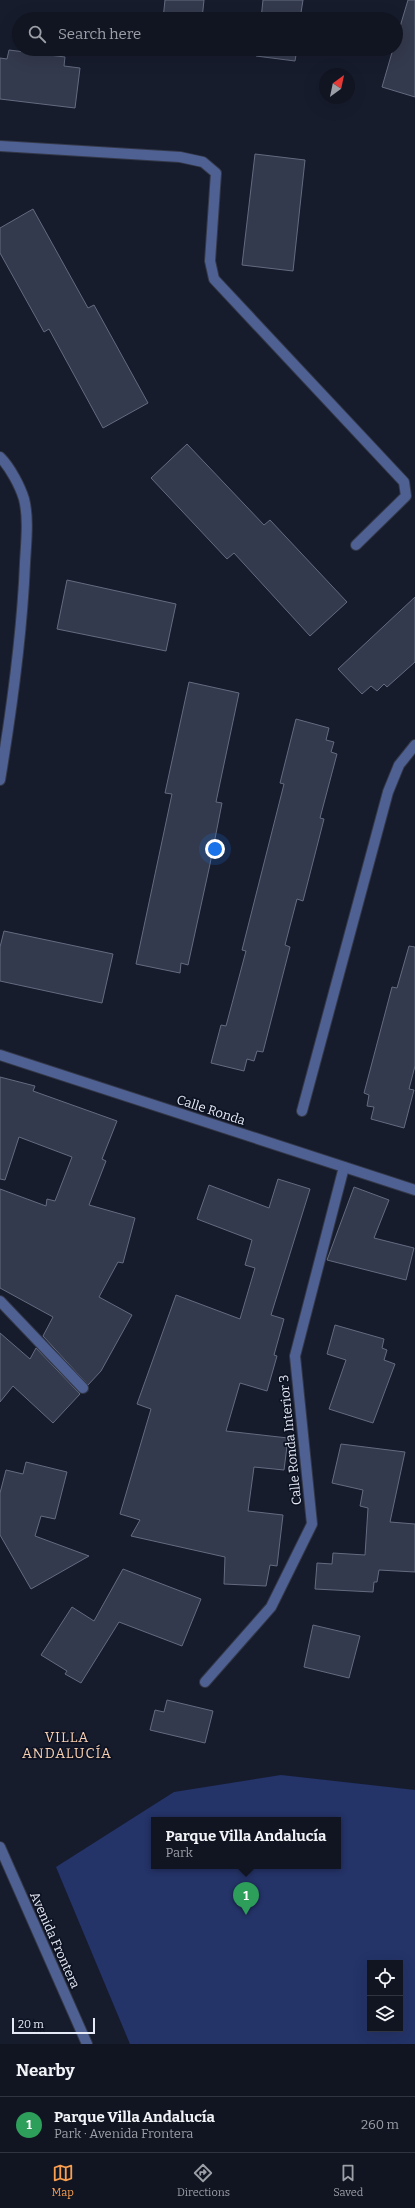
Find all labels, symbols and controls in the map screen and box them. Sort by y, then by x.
search box [12,12,403,56]
icon: search [26,23,48,45]
text: Search here [58,25,141,43]
north arrow [319,68,355,104]
your location [205,839,225,859]
street label: Calle Ronda [175,1092,247,1128]
street label: Calle Ronda Interior 3 [276,1374,304,1506]
district label: VILLA ANDALUCÍA [22,1729,112,1762]
popup [151,1817,341,1869]
text: Parque Villa Andalucía [166,1827,326,1845]
text: Park [166,1845,193,1860]
pin: 1 [233,1882,259,1915]
street label: Avenida Frontera [27,1889,83,1991]
map controls [367,1960,403,2032]
button: locate [367,1960,403,1996]
button: layers [367,1996,403,2032]
scale bar [12,2016,95,2035]
text: 20 m [18,2018,44,2031]
text: Nearby [16,2060,75,2081]
text: Parque Villa Andalucía [54,2108,215,2126]
text: 1 [26,2117,32,2132]
text: 260 m [361,2117,399,2132]
text: Park · Avenida Frontera [54,2126,193,2141]
tab: Map [52,2162,74,2199]
tab: Directions [177,2162,230,2199]
tab: Saved [333,2162,363,2199]

